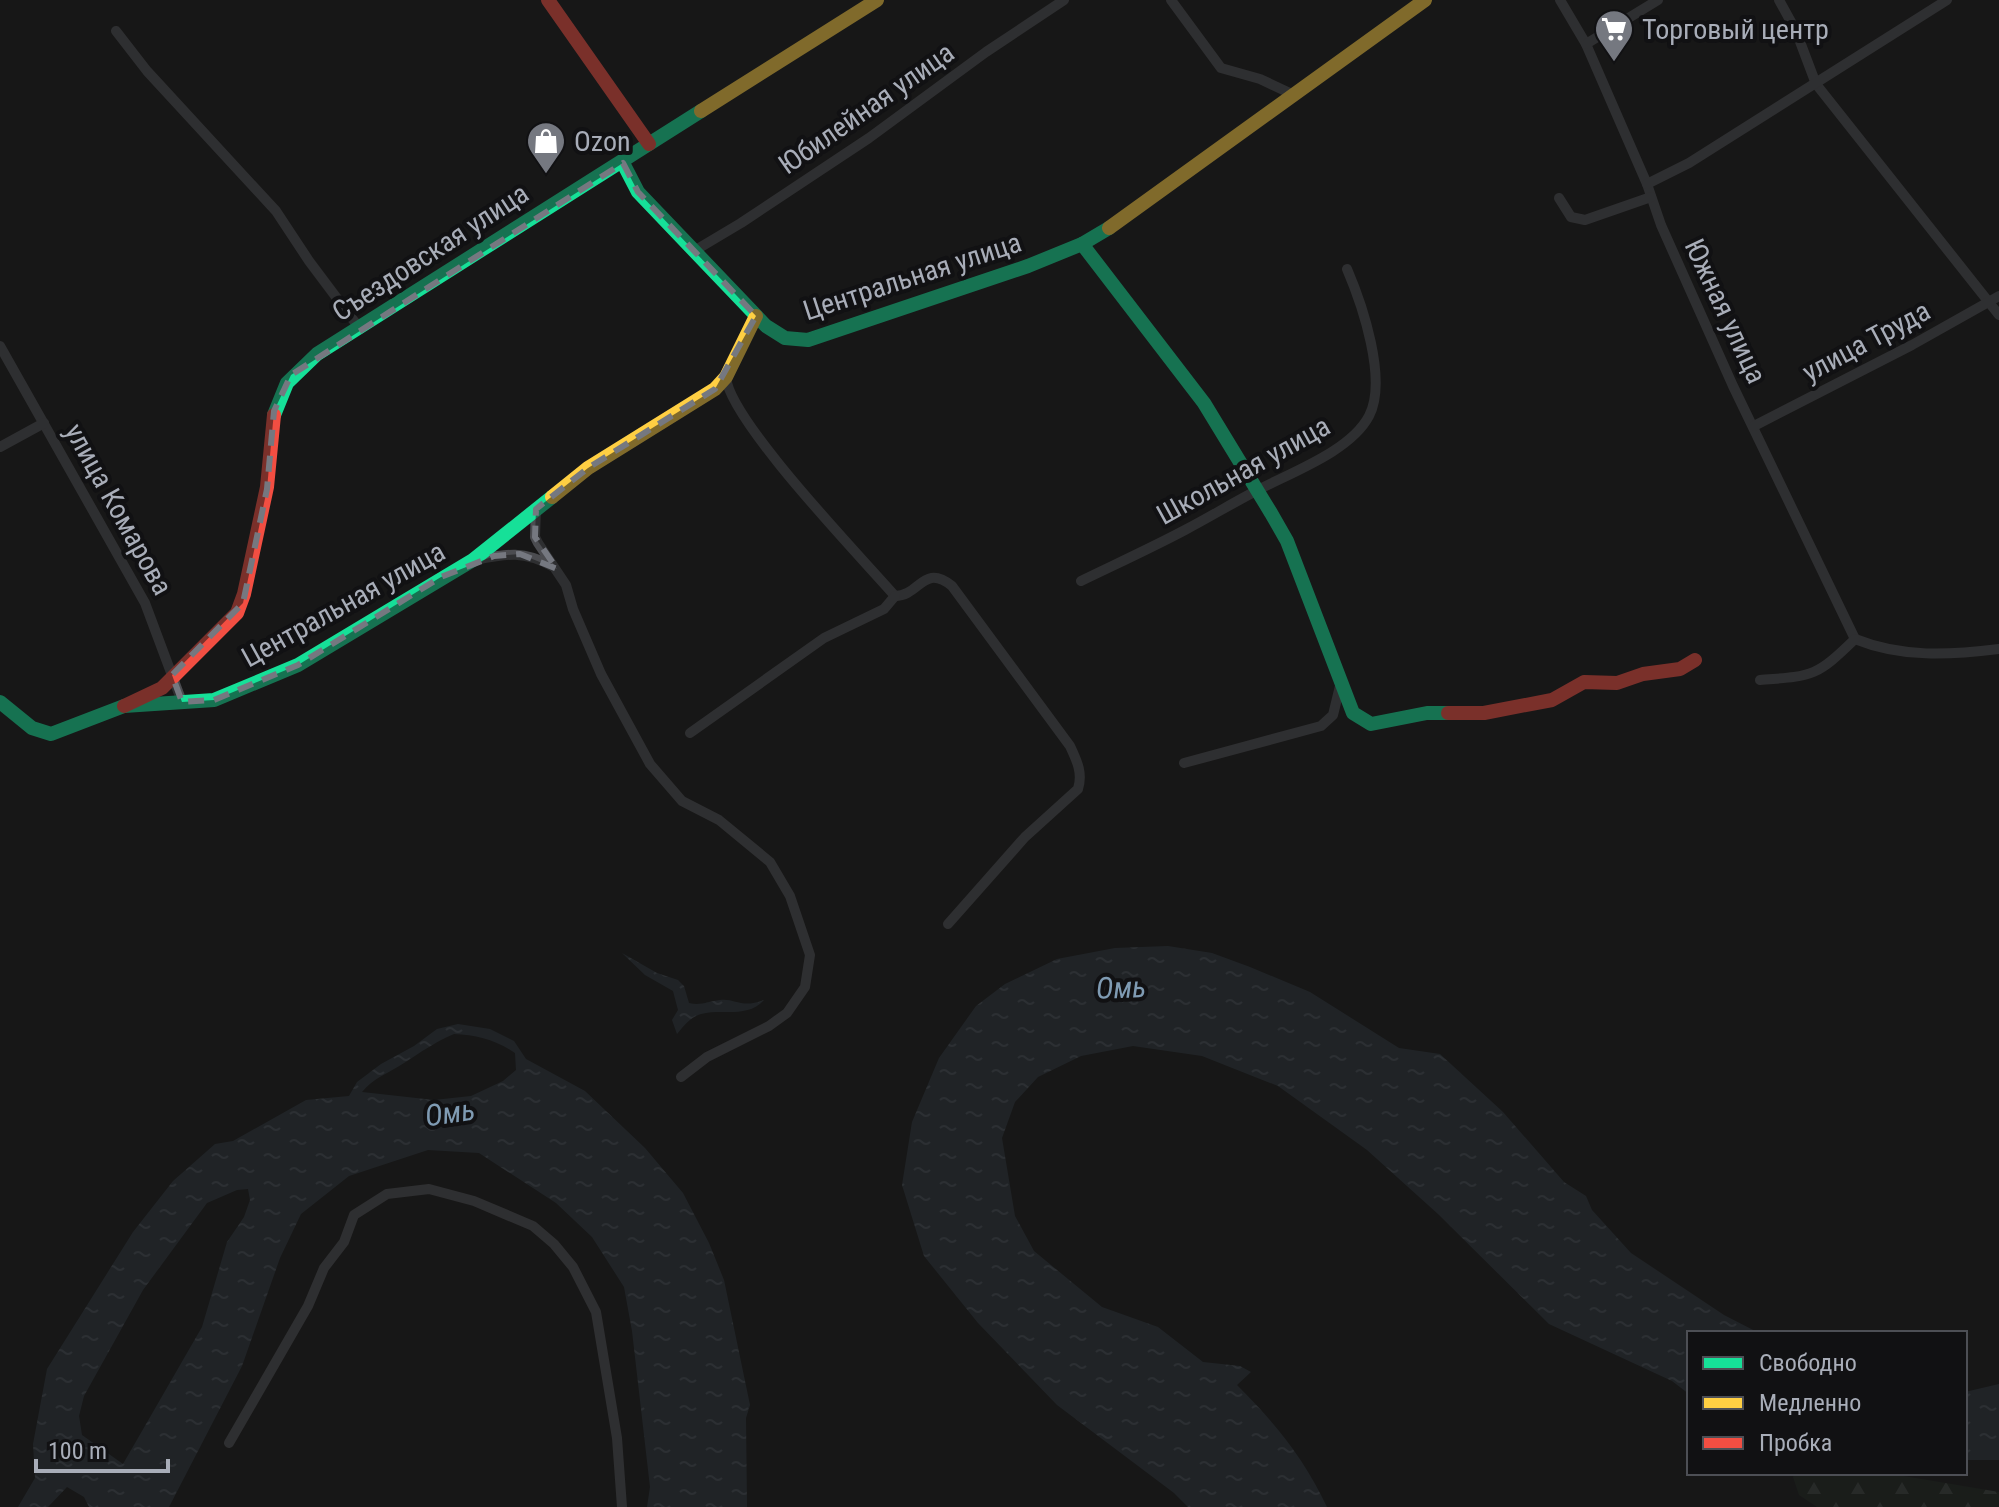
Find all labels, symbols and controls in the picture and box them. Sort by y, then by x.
supermarket icon: Торговый центр [1593,8,1635,63]
place label: Торговый центр [1642,13,1829,46]
street label: Юбилейная улица [772,36,960,181]
shop icon: Ozon [525,120,567,175]
place label: Ozon [574,125,631,158]
street label: Съездовская улица [326,177,535,328]
street label: Центральная улица [799,226,1025,327]
street label: Южная улица [1678,234,1773,389]
street label: улица Труда [1797,294,1936,389]
street label: Школьная улица [1151,409,1336,532]
street label: улица Комарова [58,418,179,601]
street label: Центральная улица [236,535,451,674]
water label: Омь [1095,969,1147,1006]
water label: Омь [423,1092,477,1133]
legend [1687,1331,1967,1475]
text: Свободно [1759,1349,1857,1377]
text: Медленно [1759,1389,1861,1417]
scale bar [36,1423,168,1473]
text: Пробка [1759,1429,1832,1457]
text: 100 m [48,1437,107,1465]

